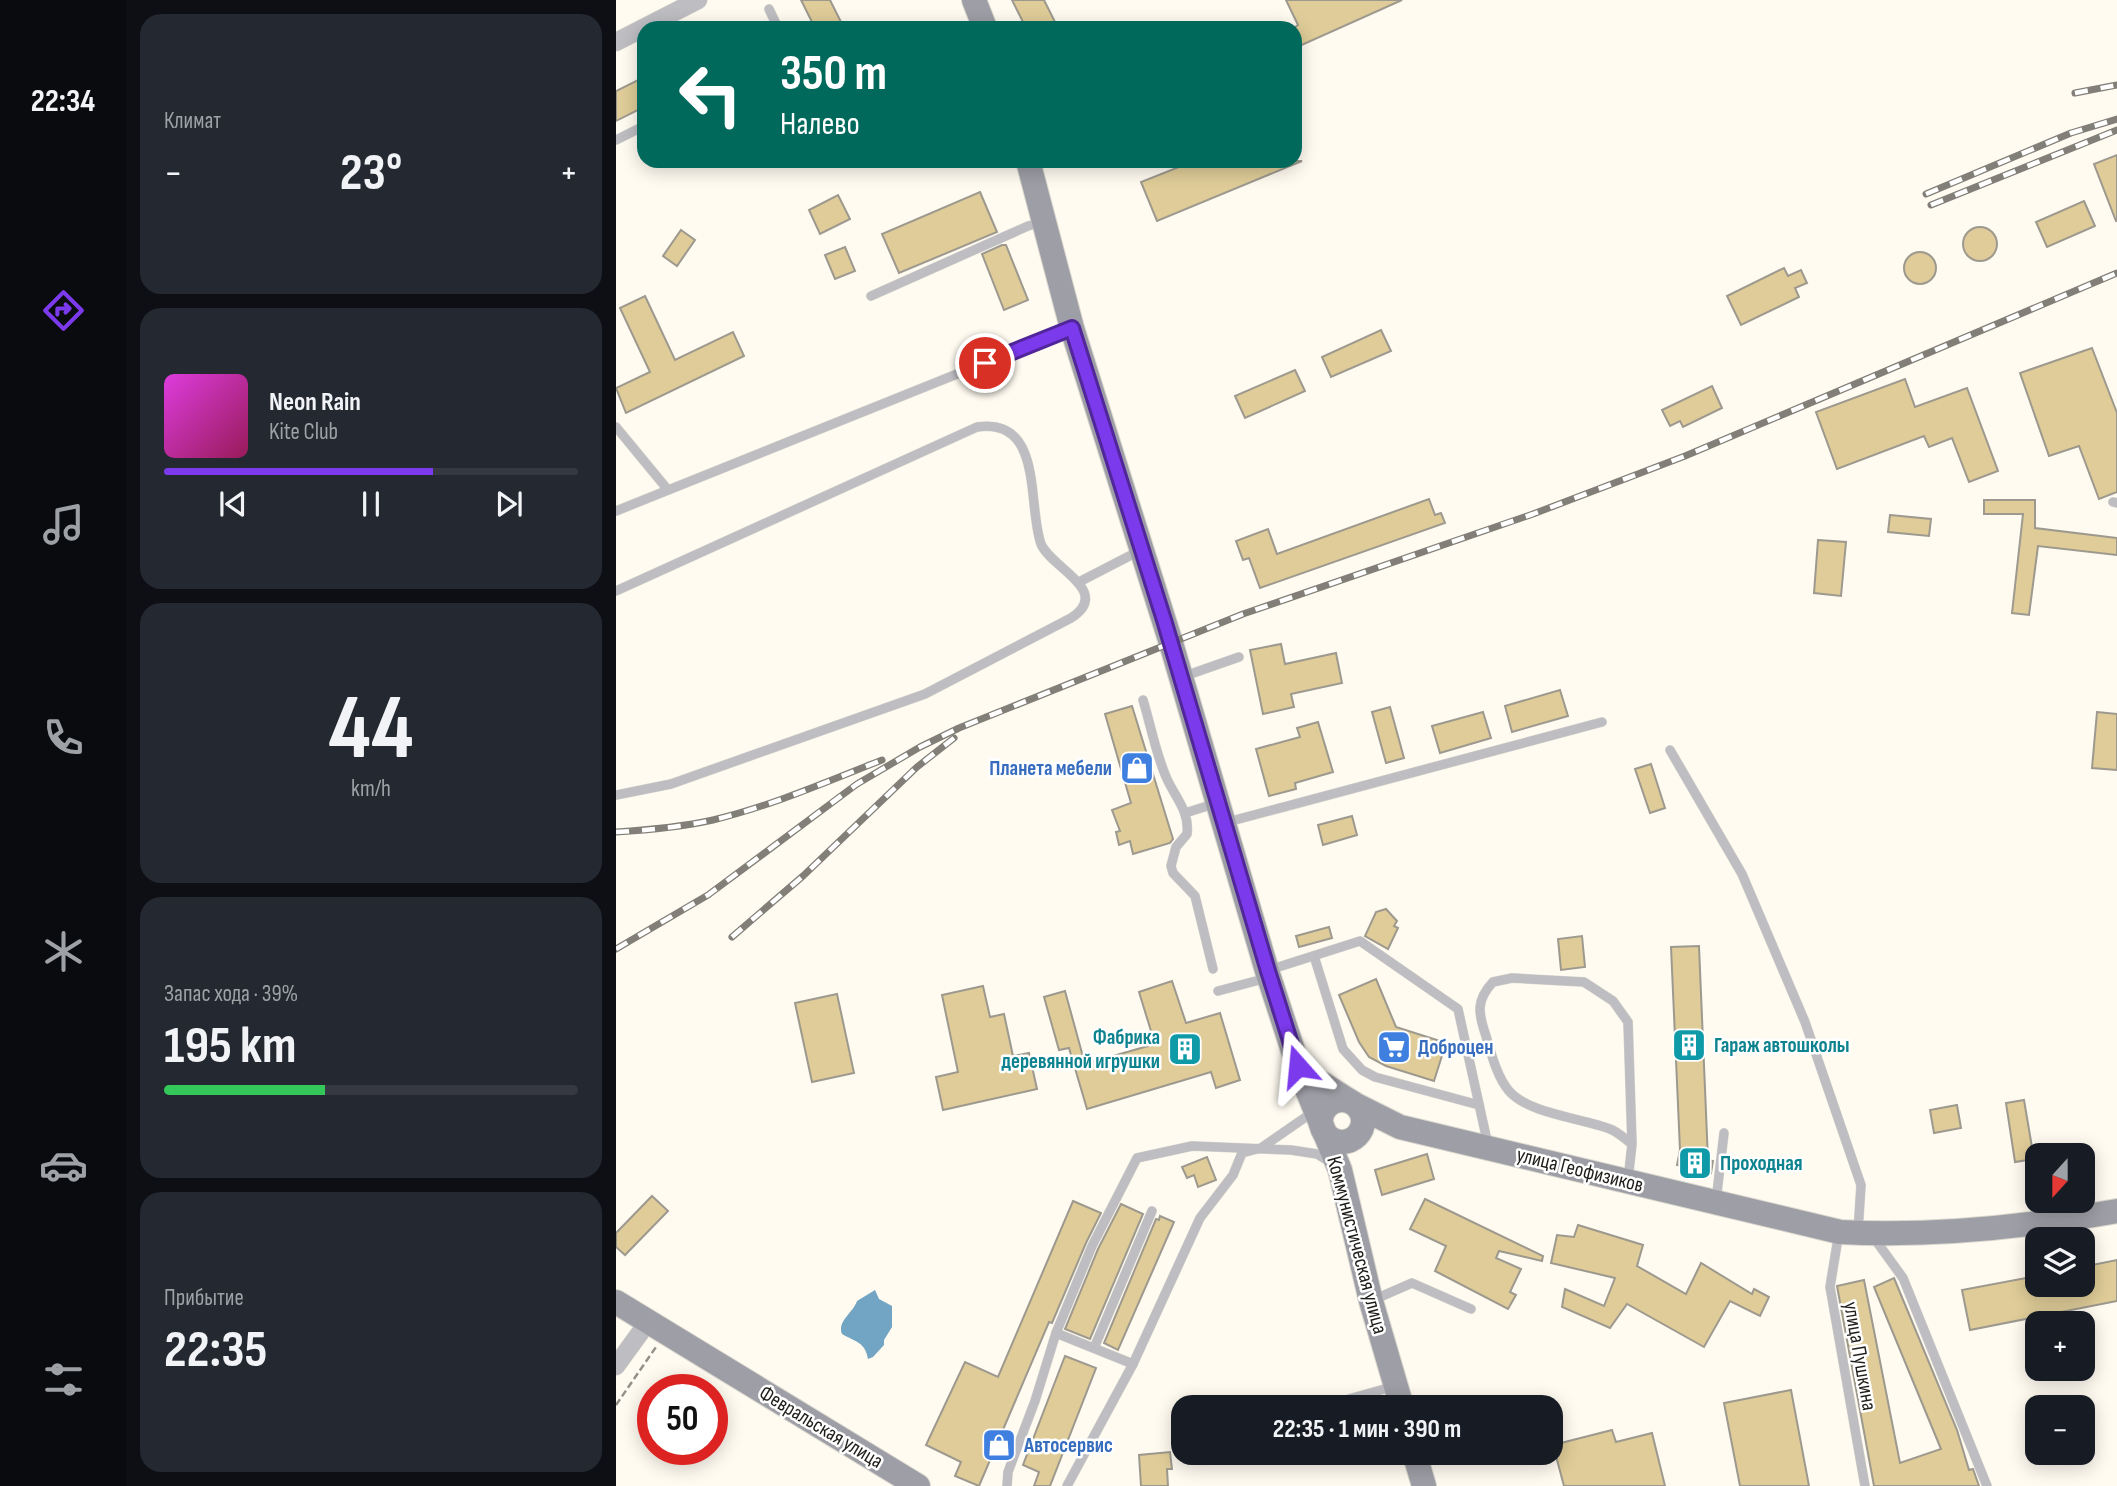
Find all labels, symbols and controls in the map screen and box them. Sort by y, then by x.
text: 350 m [780,45,887,104]
icon: left [665,49,756,140]
text: 22:34 [31,82,95,121]
text: Налево [780,105,860,144]
text: Климат [164,107,221,135]
text: 23° [340,142,402,205]
text: − [164,151,183,196]
text: + [559,151,578,196]
icon: directions [39,286,88,335]
pin [955,333,1015,393]
icon: arrive [966,344,1004,382]
text: Neon Rain [269,387,361,418]
text: Kite Club [269,418,338,446]
icon: previous [214,485,252,523]
icon: pause [352,485,390,523]
icon: next [490,485,528,523]
icon: music [39,500,88,549]
text: 44 [329,675,414,784]
icon: phone [39,713,88,762]
shop icon: Планета мебели [1118,749,1156,787]
place label: Планета мебели [989,756,1112,781]
text: km/h [351,775,391,803]
icon: climate [39,927,88,976]
text: Запас хода · 39% [164,980,298,1008]
text: 195 km [164,1015,296,1078]
place label: Фабрика деревянной игрушки [1001,1025,1160,1074]
building icon: Гараж автошколы [1670,1026,1708,1064]
supermarket icon: Доброцен [1375,1028,1413,1066]
position arrow [1261,1029,1335,1103]
building icon: Фабрика деревянной игрушки [1166,1030,1204,1068]
place label: Гараж автошколы [1714,1033,1849,1058]
place label: Доброцен [1418,1035,1493,1060]
icon: car [39,1141,88,1190]
street label: улица Геофизиков [1514,1142,1646,1198]
north arrow [2025,1143,2095,1213]
map controls [2025,1143,2095,1465]
building icon: Проходная [1676,1144,1714,1182]
place label: Проходная [1720,1151,1803,1176]
street label: Коммунистическая улица [1321,1154,1393,1336]
button: layers [2025,1227,2095,1297]
text: Прибытие [164,1284,244,1312]
street label: улица Пушкина [1838,1300,1882,1412]
button: + [2025,1311,2095,1381]
text: 22:35 [164,1319,267,1382]
icon: filters [39,1355,88,1404]
speed limit sign: 50 [637,1374,728,1465]
street label: Февральская улица [755,1380,887,1474]
button: − [2025,1395,2095,1465]
text: 22:35 · 1 мин · 390 m [1273,1414,1461,1445]
shop icon: Автосервис [980,1426,1018,1464]
place label: Автосервис [1023,1433,1113,1458]

